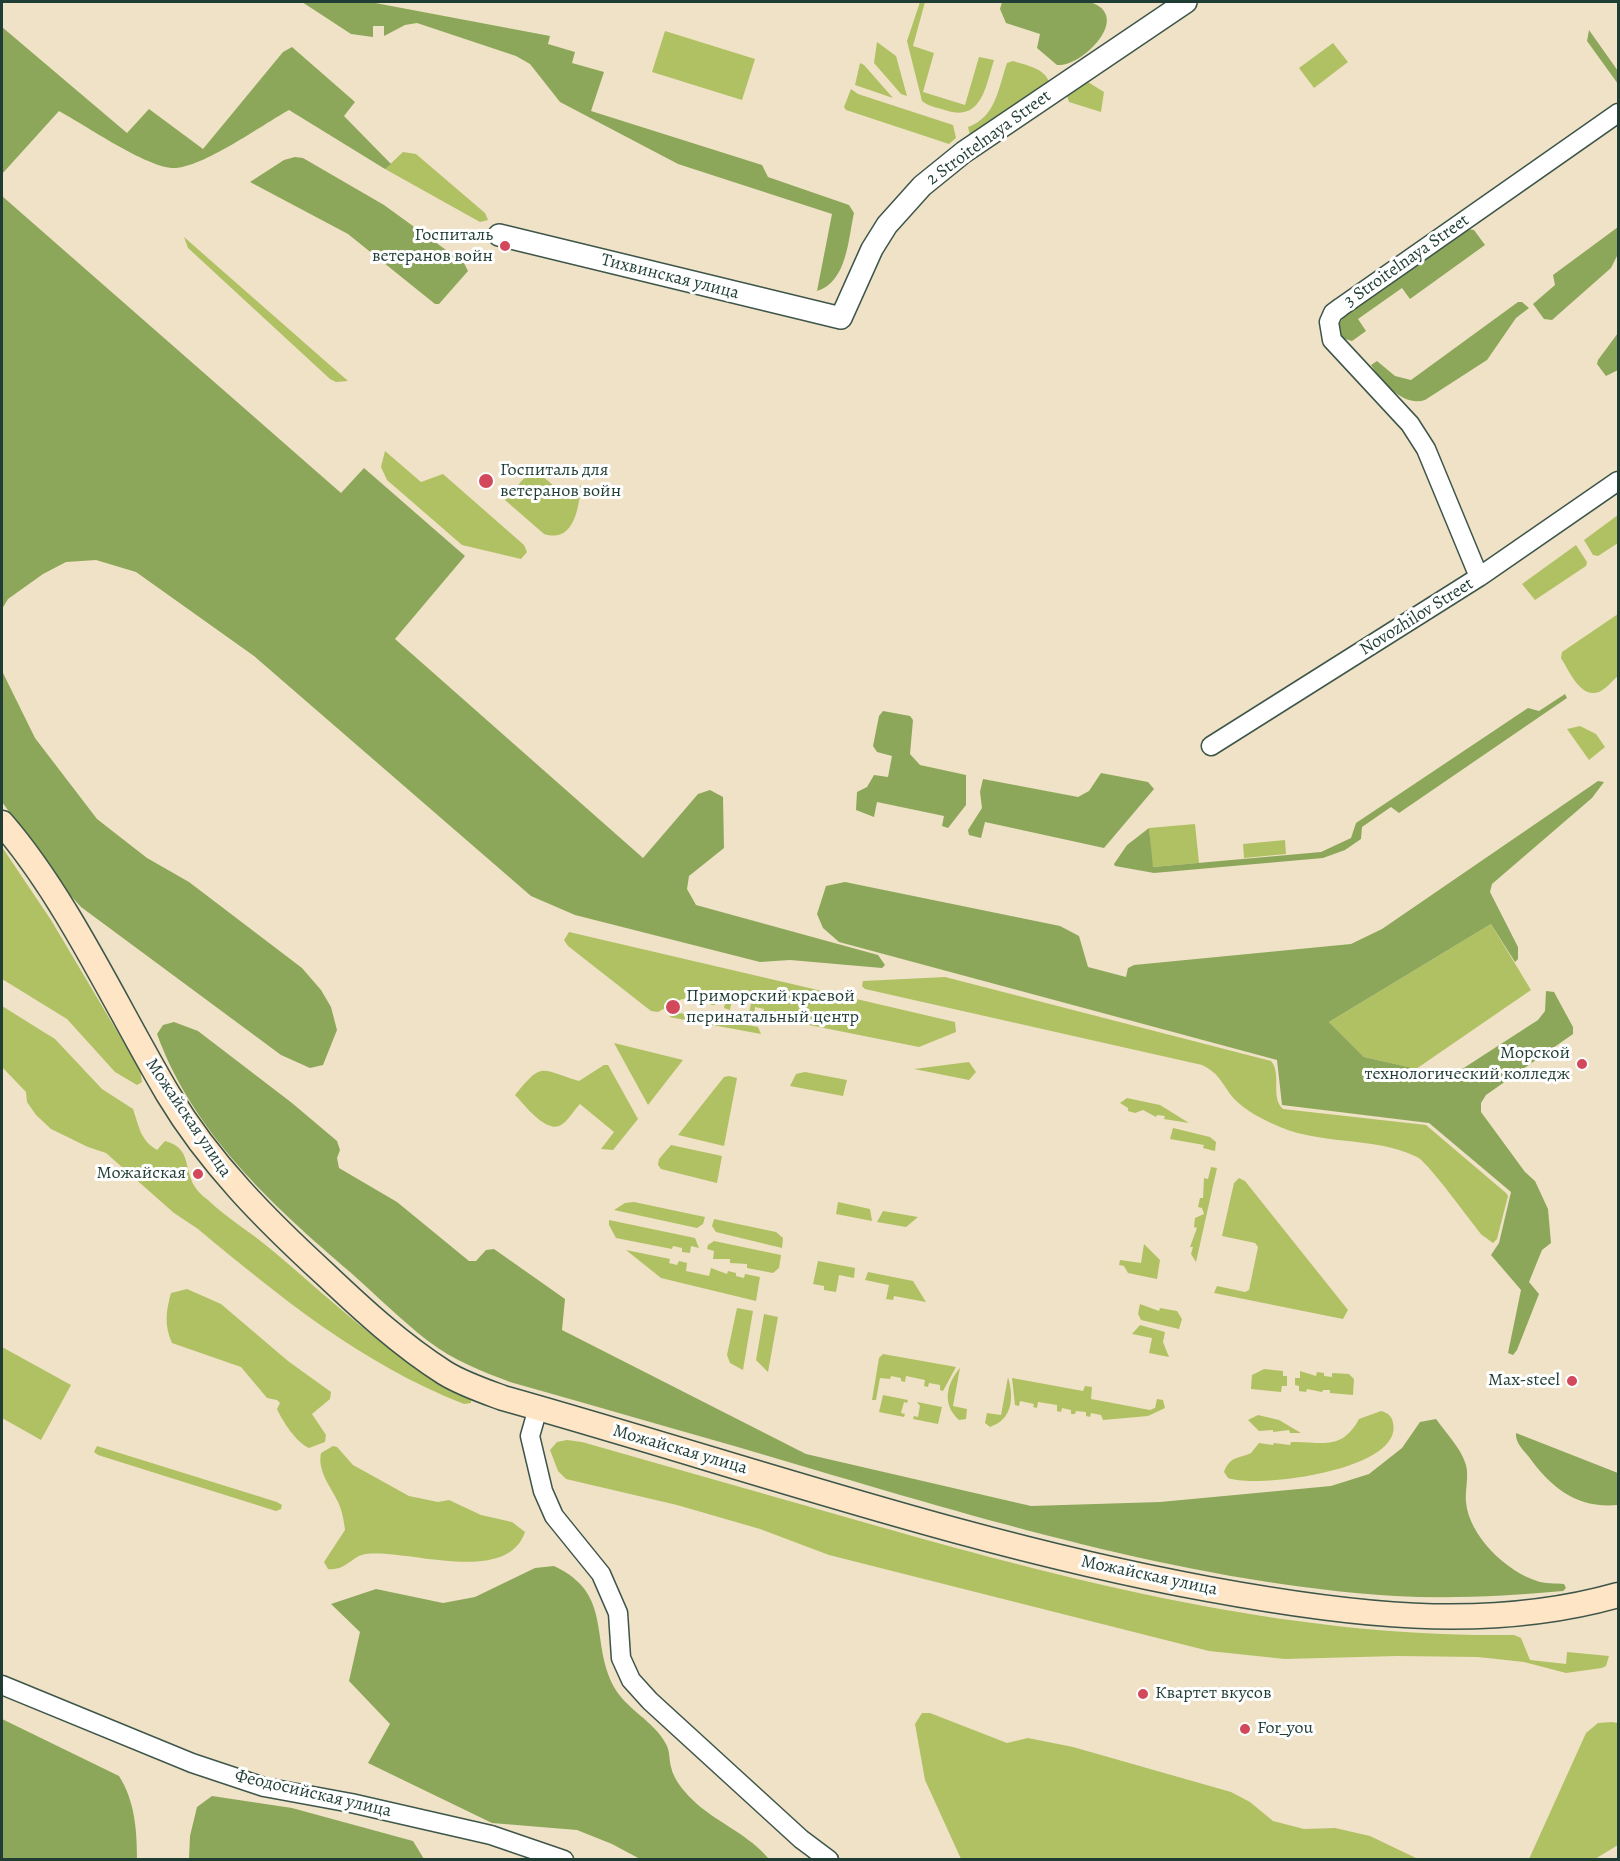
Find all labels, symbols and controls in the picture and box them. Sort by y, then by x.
street label: 2 Stroitelnaya Street [923,86,1055,190]
street label: 3 Stroitelnaya Street [1340,210,1474,312]
place label: Госпиталь ветеранов войн [372,225,493,268]
marker: Госпиталь ветеранов войн [498,239,512,253]
street label: Тихвинская улица [599,249,741,305]
place label: Госпиталь для ветеранов войн [500,460,621,502]
marker: Госпиталь для ветеранов войн [477,472,495,490]
street label: Novozhilov Street [1356,573,1478,661]
place label: Приморский краевой перинатальный центр [686,986,859,1028]
marker: Приморский краевой перинатальный центр [664,998,682,1016]
place label: Морской технологический колледж [1364,1043,1570,1086]
street label: Можайская улица [140,1054,236,1182]
marker: Морской технологический колледж [1575,1057,1589,1071]
place label: Можайская [97,1163,186,1185]
marker: Можайская [191,1167,205,1181]
place label: Max-steel [1488,1370,1560,1392]
marker: Max-steel [1565,1374,1579,1388]
street label: Можайская улица [610,1420,750,1480]
street label: Можайская улица [1079,1551,1219,1601]
place label: Квартет вкусов [1155,1683,1271,1705]
marker: Квартет вкусов [1136,1687,1150,1701]
place label: For_you [1257,1718,1313,1740]
marker: For_you [1238,1722,1252,1736]
street label: Феодосийская улица [233,1765,393,1823]

